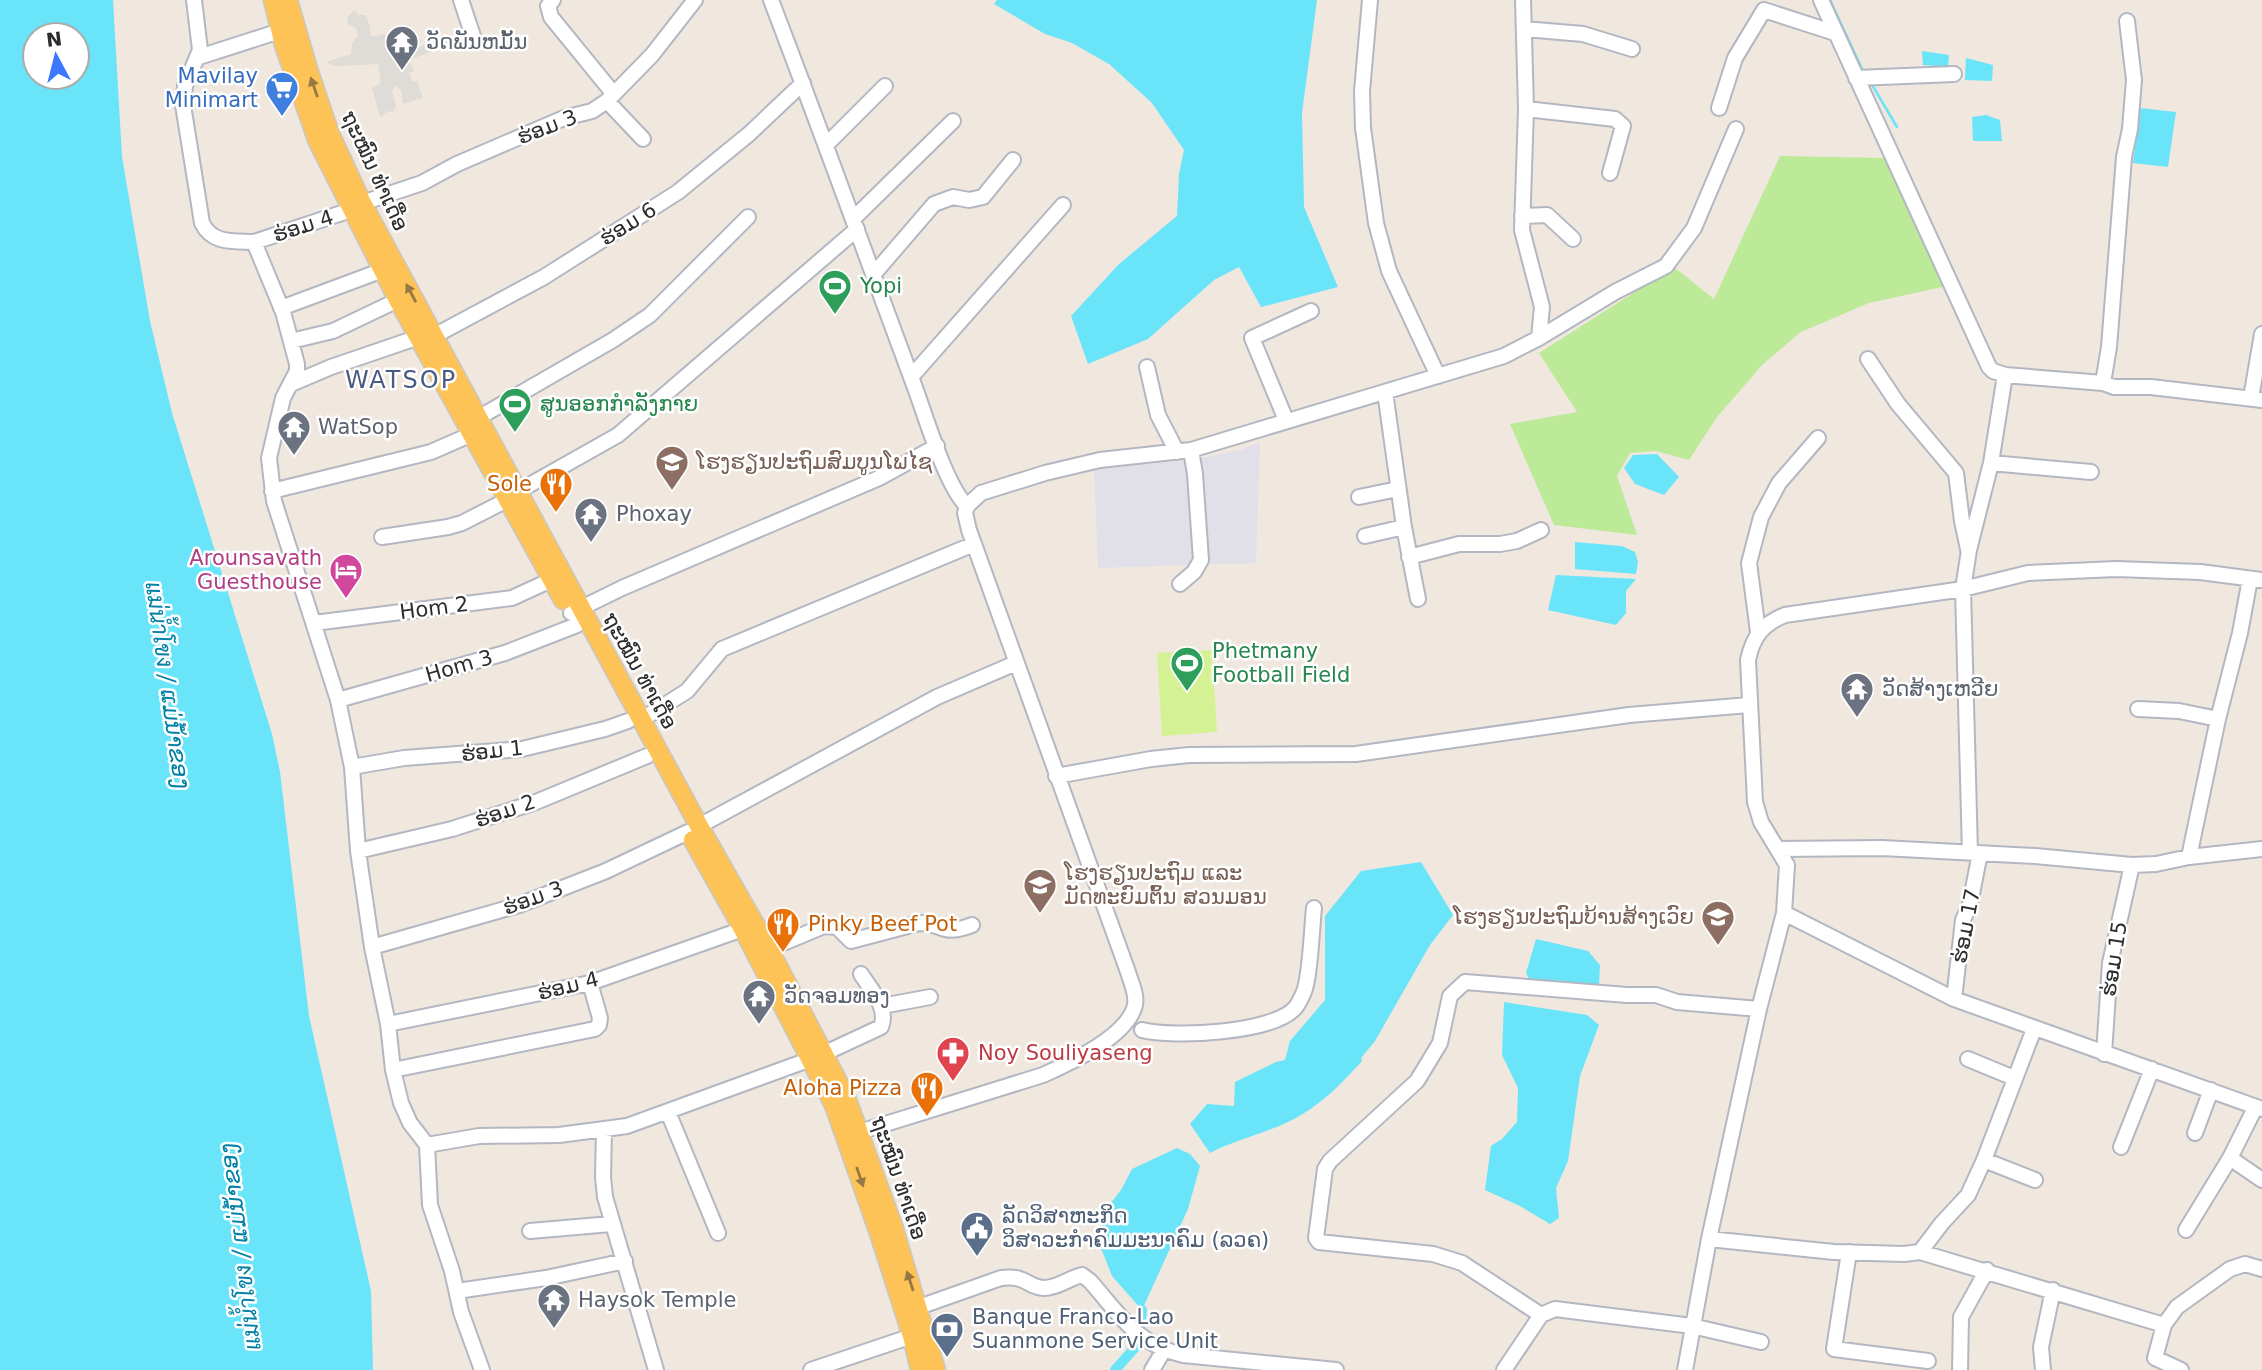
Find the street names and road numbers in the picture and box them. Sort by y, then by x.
street label: ຮ່ອມ 3 [514,105,580,149]
street label: ຖະໝົນ ທ່າເດື່ອ [336,106,414,235]
street label: ຮ່ອມ 6 [595,197,661,251]
street label: ຮ່ອມ 4 [270,205,336,247]
street label: Hom 2 [398,592,470,624]
street label: ຖະໝົນ ທ່າເດື່ອ [598,607,683,733]
street label: Hom 3 [422,645,496,687]
street label: ຮ່ອມ 1 [460,736,524,766]
street label: ຮ່ອມ 2 [472,789,538,833]
street label: ຮ່ອມ 3 [500,876,566,920]
street label: ຮ່ອມ 17 [1947,887,1985,965]
street label: ຮ່ອມ 15 [2096,920,2132,998]
street label: ຮ່ອມ 4 [535,967,601,1005]
street label: ຖະໝົນ ທ່າເດື່ອ [866,1112,932,1243]

